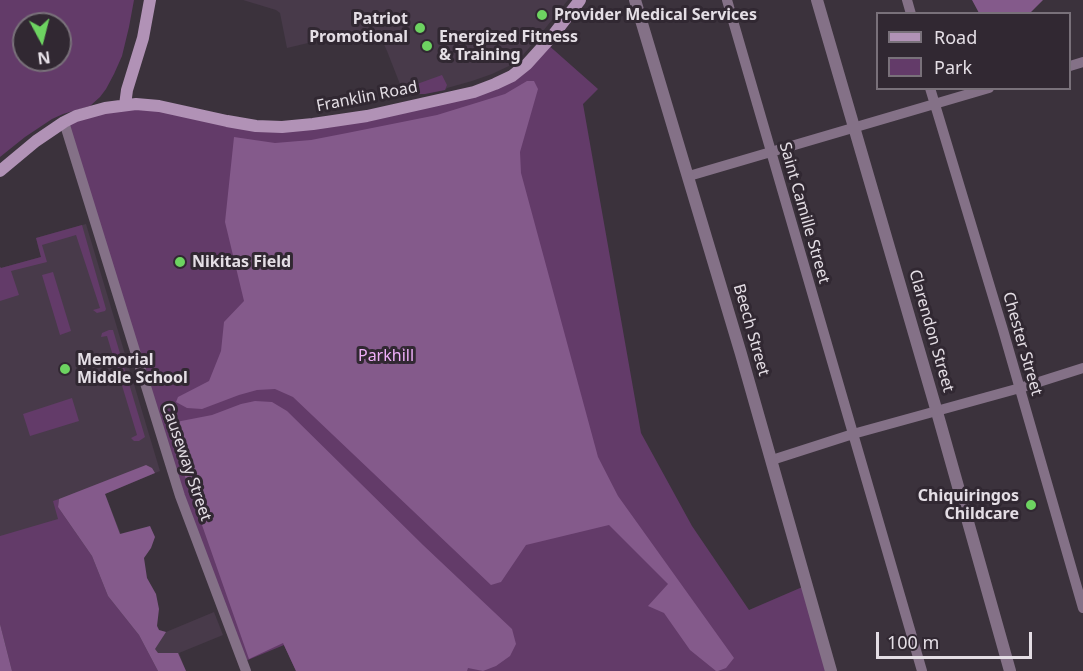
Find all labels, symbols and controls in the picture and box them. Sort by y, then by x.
place label: Provider Medical Services [554,5,757,25]
marker: Provider Medical Services [535,8,549,22]
place label: Patriot Promotional [309,9,408,47]
north arrow [12,12,72,72]
legend [876,12,1071,90]
marker: Patriot Promotional [413,21,427,35]
text: Road [934,25,977,49]
place label: Energized Fitness & Training [439,27,578,65]
marker: Energized Fitness & Training [420,39,434,53]
text: N [36,46,52,70]
text: Park [934,55,972,79]
street label: Franklin Road [315,78,419,116]
street label: Saint Camille Street [775,140,833,286]
place label: Nikitas Field [192,252,291,272]
marker: Nikitas Field [173,255,187,269]
street label: Clarendon Street [904,267,958,395]
street label: Beech Street [729,282,773,378]
street label: Chester Street [998,290,1046,398]
park label: Parkhill [358,346,414,366]
place label: Memorial Middle School [77,350,188,388]
marker: Memorial Middle School [58,362,72,376]
street label: Causeway Street [157,400,215,524]
place label: Chiquiringos Childcare [918,486,1019,524]
marker: Chiquiringos Childcare [1024,498,1038,512]
scale bar [879,620,1035,658]
text: 100 m [887,630,939,654]

